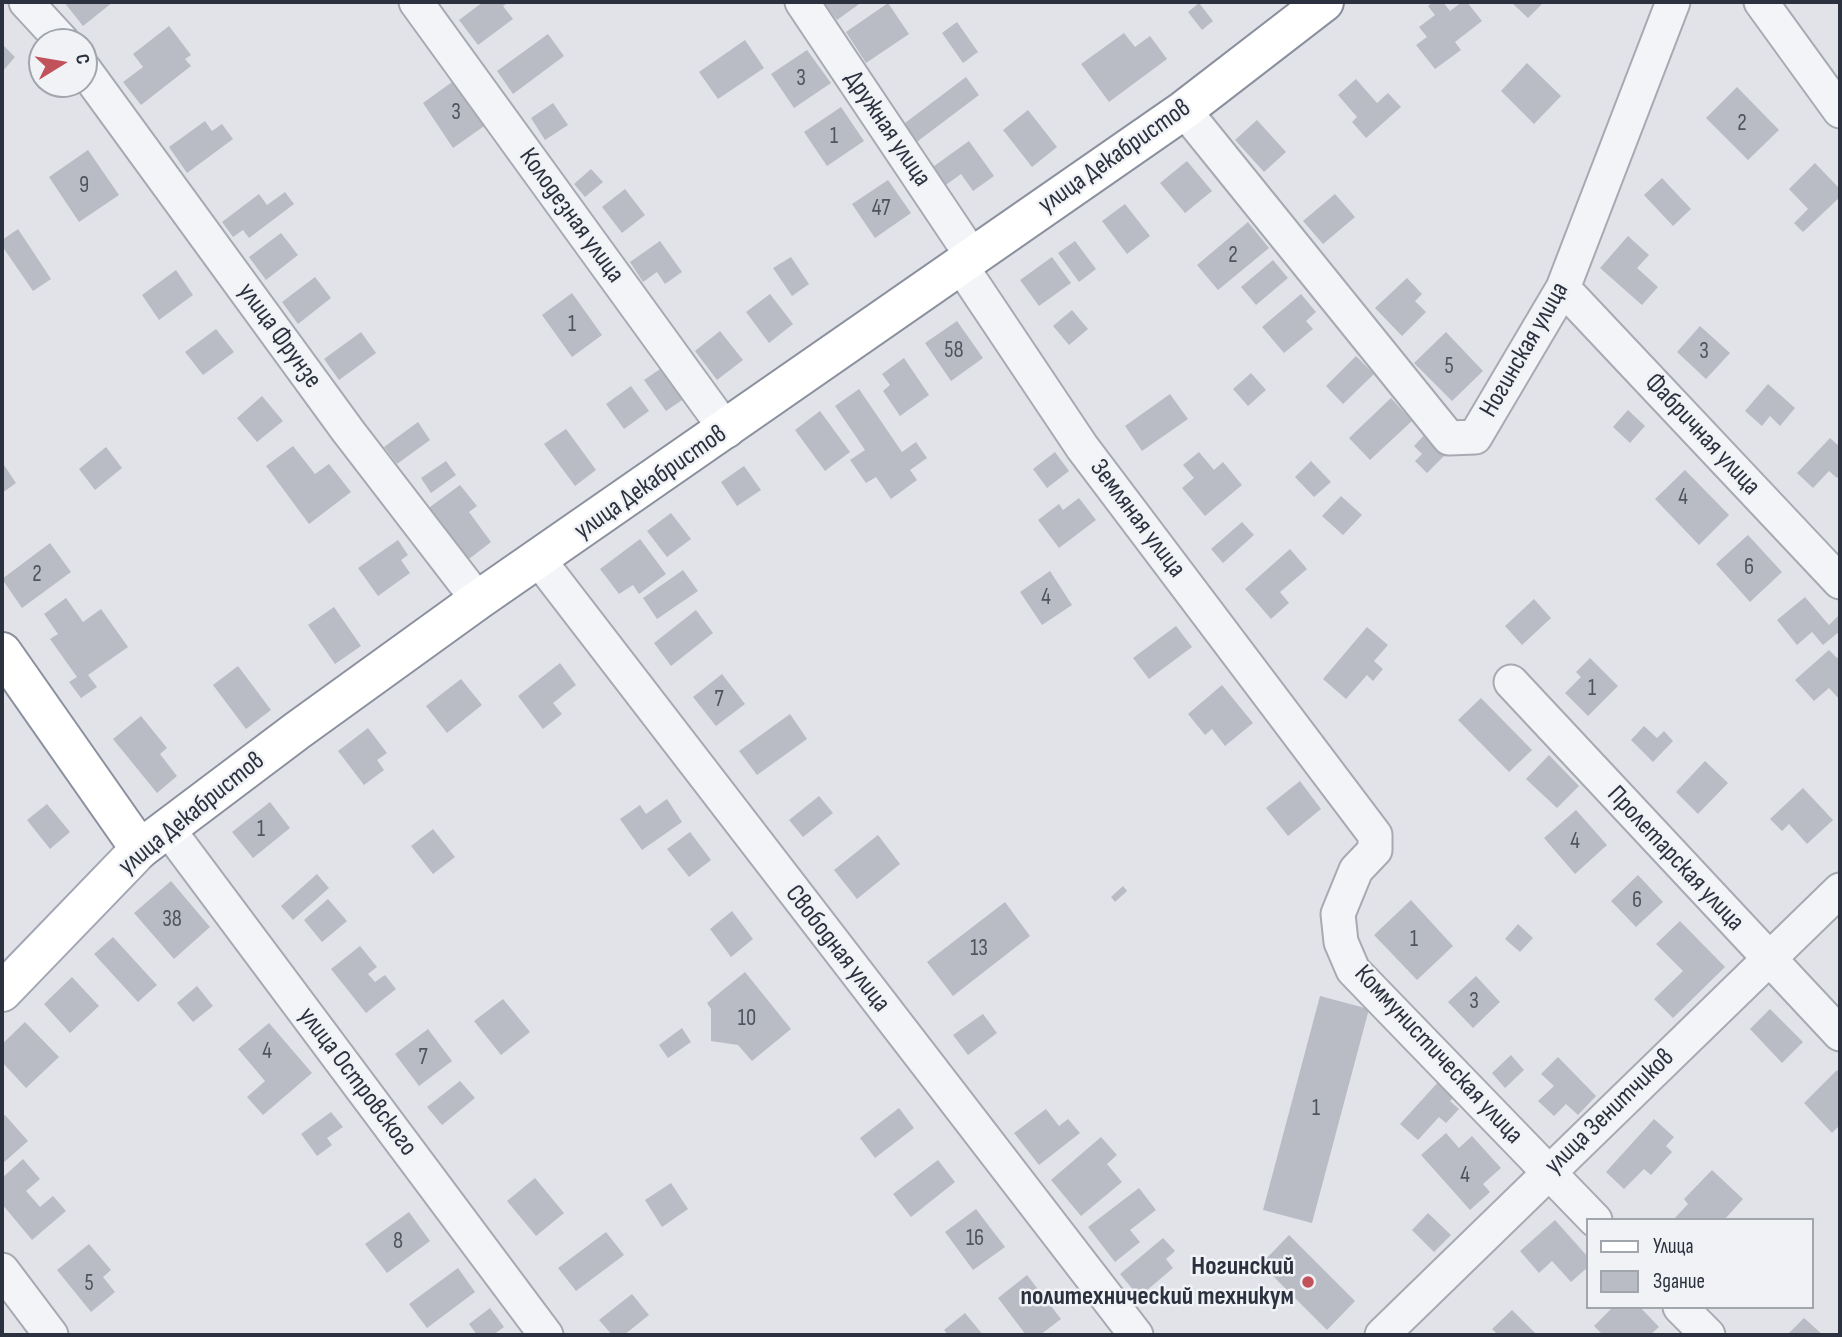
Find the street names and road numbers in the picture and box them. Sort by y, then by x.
street label: Дружная улица [837,65,937,193]
street label: улица Декабристов [1033,93,1197,221]
street label: Колодезная улица [512,143,630,289]
street label: улица Фрунзе [230,277,328,395]
street label: Ногинская улица [1474,277,1576,423]
street label: Фабричная улица [1638,368,1766,502]
street label: улица Декабристов [569,419,733,547]
street label: Земляная улица [1082,454,1192,584]
street label: улица Декабристов [113,746,271,882]
street label: Пролетарская улица [1600,780,1750,938]
street label: Свободная улица [778,879,896,1019]
street label: Коммунистическая улица [1347,959,1529,1151]
street label: улица Островского [291,1002,423,1162]
street label: улица Зенитчиков [1539,1043,1681,1181]

